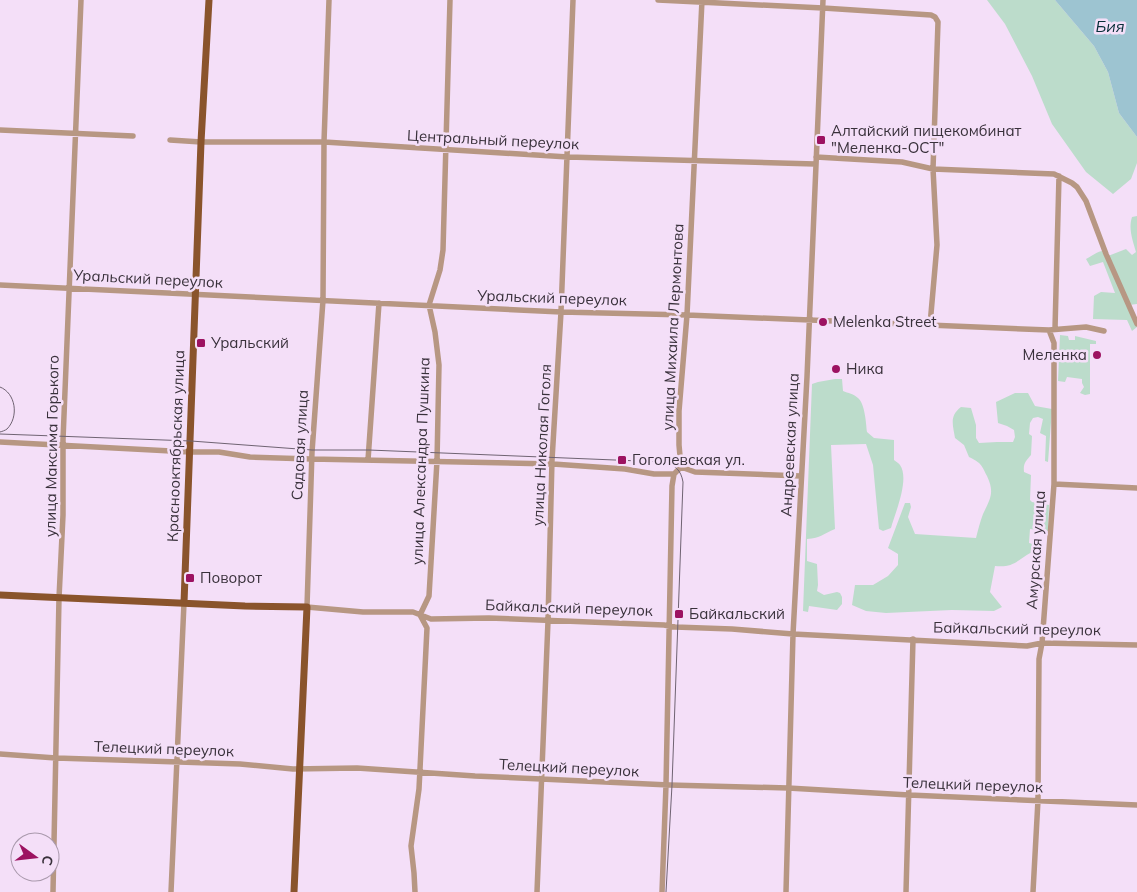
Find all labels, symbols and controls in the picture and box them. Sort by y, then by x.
water label: Бия [1095,16,1125,36]
place label: Алтайский пищекомбинат "Меленка-ОСТ" [831,121,1022,157]
street label: Центральный переулок [406,126,580,154]
marker: Алтайский пищекомбинат "Меленка-ОСТ" [815,134,827,146]
street label: улица Михаила Лермонтова [658,223,687,431]
street label: Уральский переулок [72,265,224,292]
street label: Уральский переулок [476,285,628,310]
place label: Melenka Street [833,312,937,331]
marker: Melenka Street [817,316,829,328]
place label: Уральский [210,333,289,352]
marker: Уральский [195,337,207,349]
place label: Меленка [1023,345,1087,364]
marker: Меленка [1091,349,1103,361]
street label: Краснооктябрьская улица [163,350,188,542]
street label: улица Максима Горького [40,355,63,537]
street label: улица Александра Пушкина [407,357,434,565]
place label: Ника [846,359,884,378]
street label: улица Николая Гоголя [528,363,555,527]
marker: Ника [830,363,842,375]
street label: Андреевская улица [776,373,803,517]
street label: Садовая улица [287,389,312,501]
place label: Гоголевская ул. [632,450,745,469]
marker: Гоголевская ул. [616,454,628,466]
street label: Амурская улица [1022,490,1049,610]
place label: Поворот [200,568,262,587]
marker: Поворот [184,572,196,584]
street label: Байкальский переулок [485,595,654,620]
place label: Байкальский [689,604,785,623]
marker: Байкальский [673,608,685,620]
street label: Байкальский переулок [933,618,1102,639]
street label: Телецкий переулок [94,737,235,760]
street label: Телецкий переулок [499,754,640,781]
street label: Телецкий переулок [903,773,1044,796]
north arrow [10,832,60,882]
text: С [38,853,57,867]

